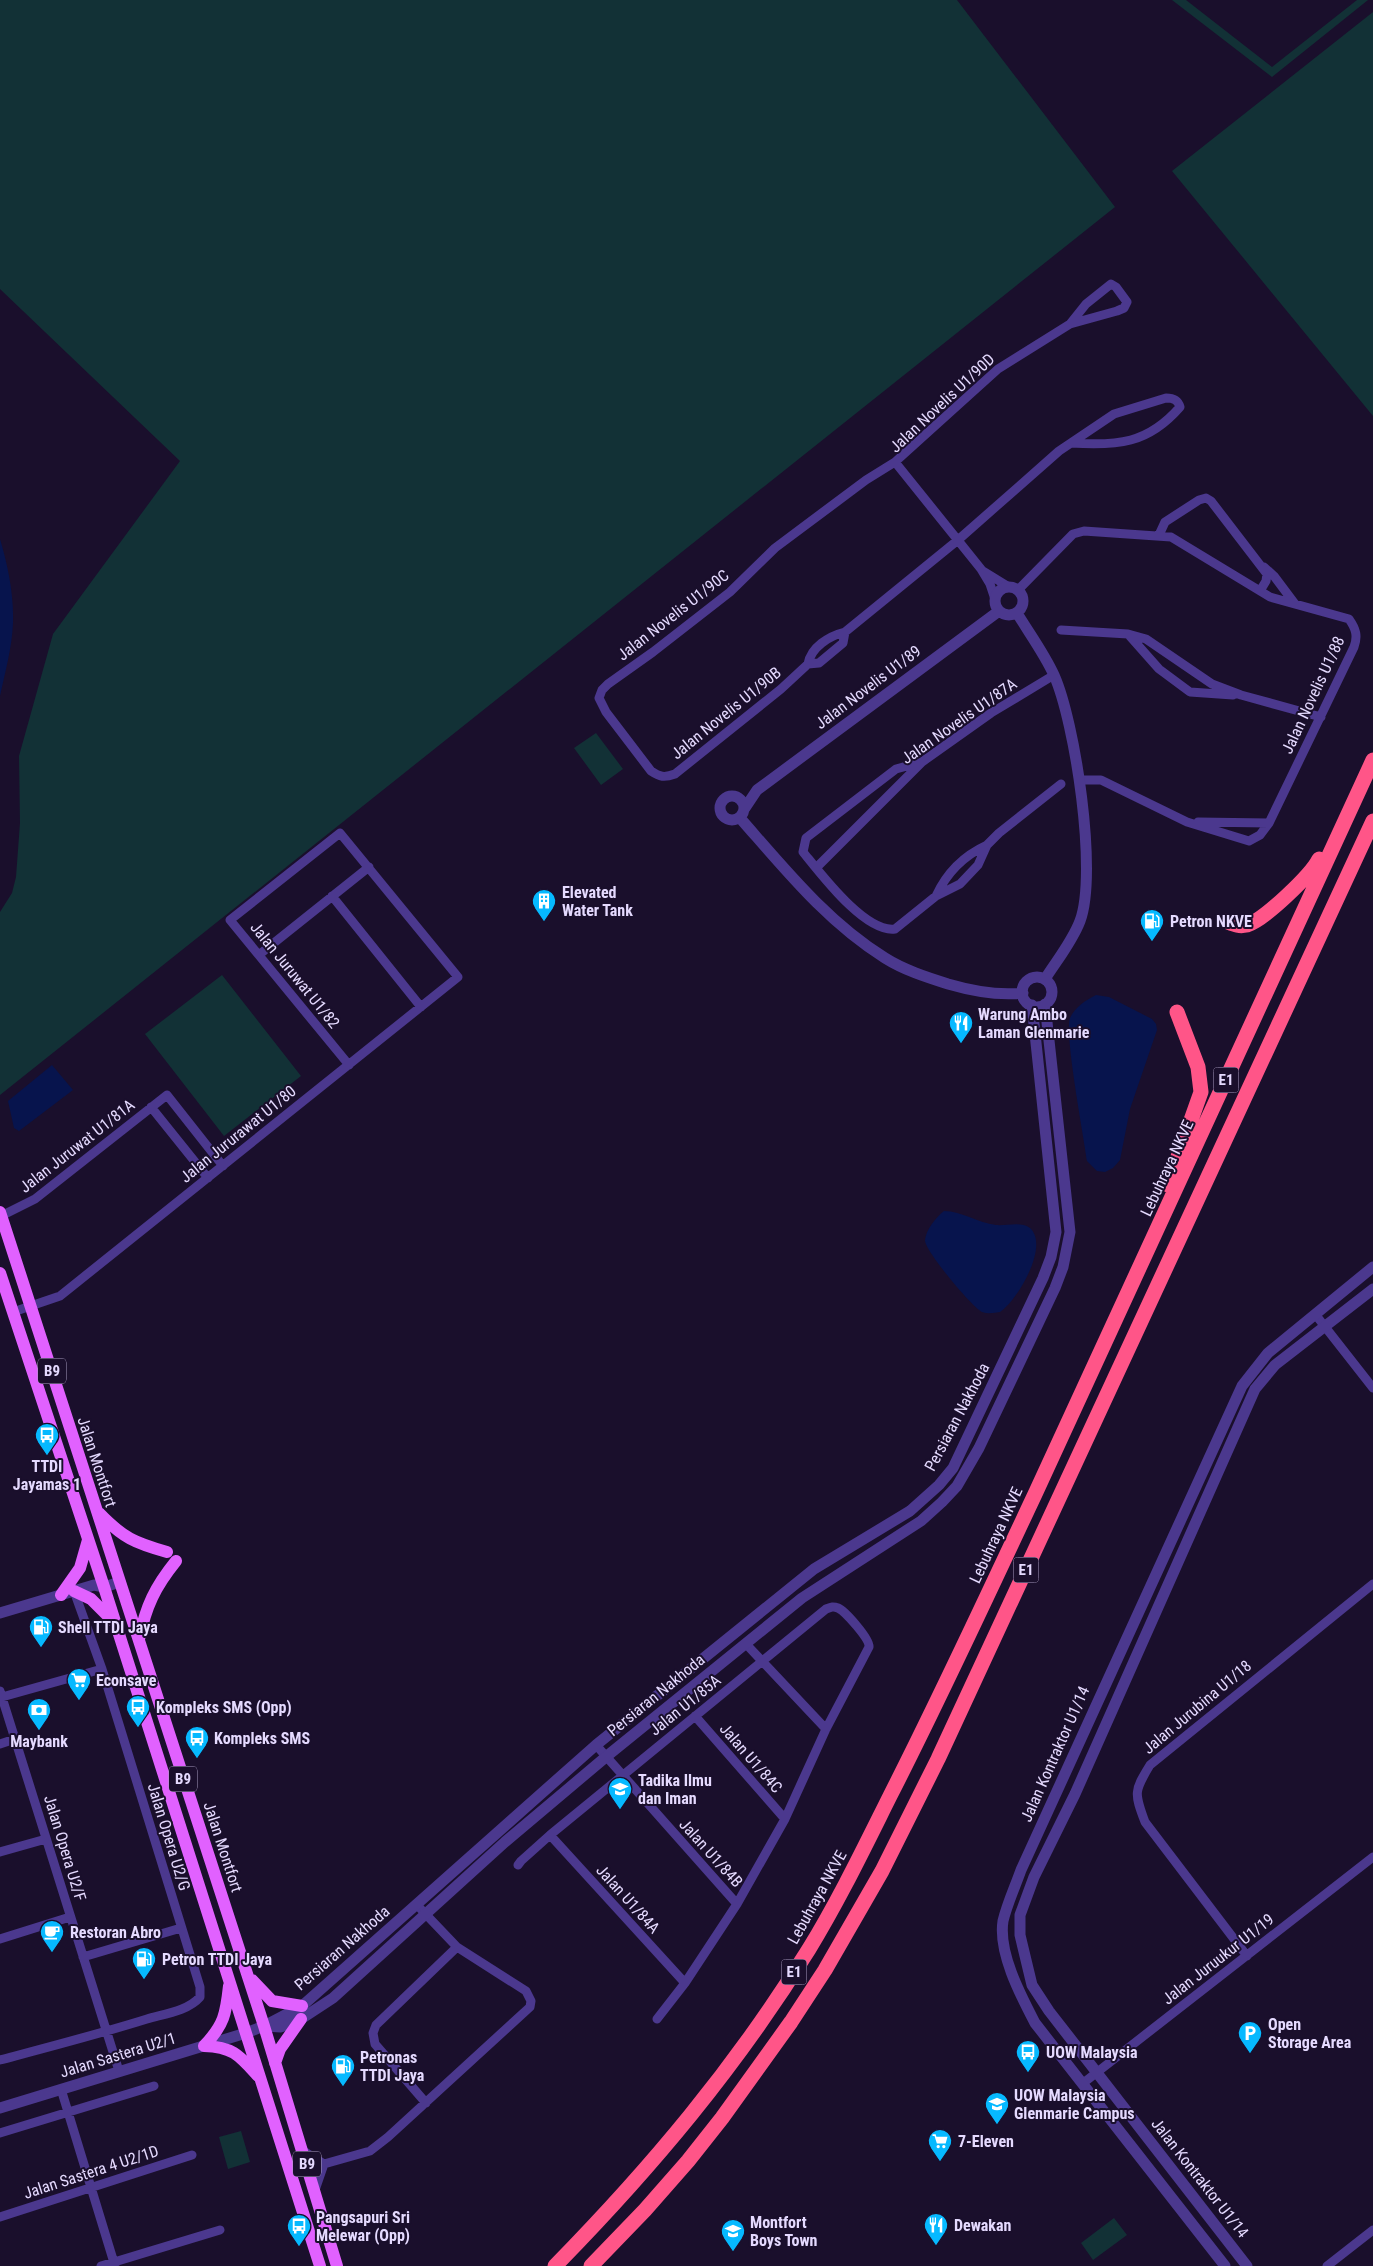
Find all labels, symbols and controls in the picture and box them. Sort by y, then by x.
street label: Jalan Novelis U1/90D [886,350,998,456]
street label: Jalan Novelis U1/90C [613,566,733,664]
street label: Jalan Novelis U1/88 [1278,633,1348,757]
street label: Jalan Novelis U1/89 [812,641,924,733]
street label: Jalan Novelis U1/90B [667,663,785,763]
street label: Jalan Novelis U1/87A [898,674,1020,768]
place label: Elevated Water Tank [562,883,633,920]
building icon: Elevated Water Tank [531,888,557,922]
fuel station icon: Petron NKVE [1139,908,1165,942]
place label: Petron NKVE [1170,912,1252,931]
street label: Jalan Juruwat U1/82 [246,918,344,1032]
place label: Warung Ambo Laman Glenmarie [978,1005,1090,1042]
restaurant icon: Warung Ambo Laman Glenmarie [948,1010,974,1044]
road number: E1 [1214,1068,1238,1092]
street label: Jalan Jururawat U1/80 [176,1081,300,1187]
street label: Jalan Juruwat U1/81A [16,1095,138,1197]
street label: Lebuhraya NKVE [1136,1117,1198,1219]
road number: B9 [38,1358,66,1384]
street label: Persiaran Nakhoda [921,1360,993,1474]
street label: Jalan Montfort [73,1414,121,1510]
bus stop icon: TTDI Jayamas 1 [34,1422,60,1456]
place label: TTDI Jayamas 1 [13,1457,81,1494]
street label: Lebuhraya NKVE [965,1484,1027,1586]
road number: E1 [1014,1558,1038,1582]
fuel station icon: Shell TTDI Jaya [28,1614,54,1648]
place label: Shell TTDI Jaya [58,1618,158,1637]
street label: Persiaran Nakhoda [604,1650,708,1740]
street label: Jalan Jurubina U1/18 [1139,1656,1255,1758]
supermarket icon: Econsave [66,1667,92,1701]
place label: Econsave [96,1671,157,1690]
street label: Jalan U1/85A [646,1671,724,1739]
street label: Jalan Kontraktor U1/14 [1017,1683,1093,1825]
bus stop icon: Kompleks SMS (Opp) [125,1694,151,1728]
bank icon: Maybank [26,1697,52,1731]
place label: Kompleks SMS (Opp) [156,1698,292,1717]
street label: Jalan U1/84C [716,1719,786,1797]
bus stop icon: Kompleks SMS [184,1725,210,1759]
place label: Kompleks SMS [214,1729,310,1748]
place label: Maybank [10,1732,68,1751]
road number: B9 [169,1766,197,1792]
place label: Tadika Ilmu dan Iman [638,1771,712,1808]
school or university icon: Tadika Ilmu dan Iman [607,1776,633,1810]
street label: Jalan Opera U2/G [144,1781,194,1893]
street label: Jalan Opera U2/F [40,1793,90,1903]
street label: Jalan Montfort [199,1799,247,1895]
street label: Jalan U1/84B [675,1815,747,1891]
street label: Lebuhraya NKVE [783,1847,851,1947]
street label: Jalan U1/84A [592,1861,664,1937]
street label: Persiaran Nakhoda [291,1902,393,1994]
street label: Jalan Juruukur U1/19 [1159,1910,1277,2008]
cafe icon: Restoran Abro [39,1919,65,1953]
place label: Restoran Abro [70,1923,161,1942]
fuel station icon: Petron TTDI Jaya [131,1946,157,1980]
place label: Petron TTDI Jaya [162,1950,272,1969]
road number: E1 [782,1960,806,1984]
place label: Open Storage Area [1268,2015,1352,2052]
parking icon: Open Storage Area [1237,2020,1263,2054]
street label: Jalan Sastera U2/1 [58,2028,178,2082]
bus stop icon: UOW Malaysia [1015,2039,1041,2073]
place label: UOW Malaysia [1046,2043,1138,2062]
place label: Petronas TTDI Jaya [360,2048,425,2085]
fuel station icon: Petronas TTDI Jaya [330,2053,356,2087]
place label: UOW Malaysia Glenmarie Campus [1014,2086,1135,2123]
school or university icon: UOW Malaysia Glenmarie Campus [984,2091,1010,2125]
street label: Jalan Kontraktor U1/14 [1147,2114,1253,2242]
supermarket icon: 7-Eleven [927,2128,953,2162]
place label: 7-Eleven [958,2132,1014,2151]
street label: Jalan Sastera 4 U2/1D [21,2141,161,2203]
road number: B9 [293,2152,321,2176]
place label: Pangsapuri Sri Melewar (Opp) [316,2208,410,2245]
restaurant icon: Dewakan [923,2212,949,2246]
bus stop icon: Pangsapuri Sri Melewar (Opp) [286,2213,312,2247]
place label: Montfort Boys Town [750,2213,818,2250]
place label: Dewakan [954,2216,1012,2235]
school or university icon: Montfort Boys Town [720,2218,746,2252]

